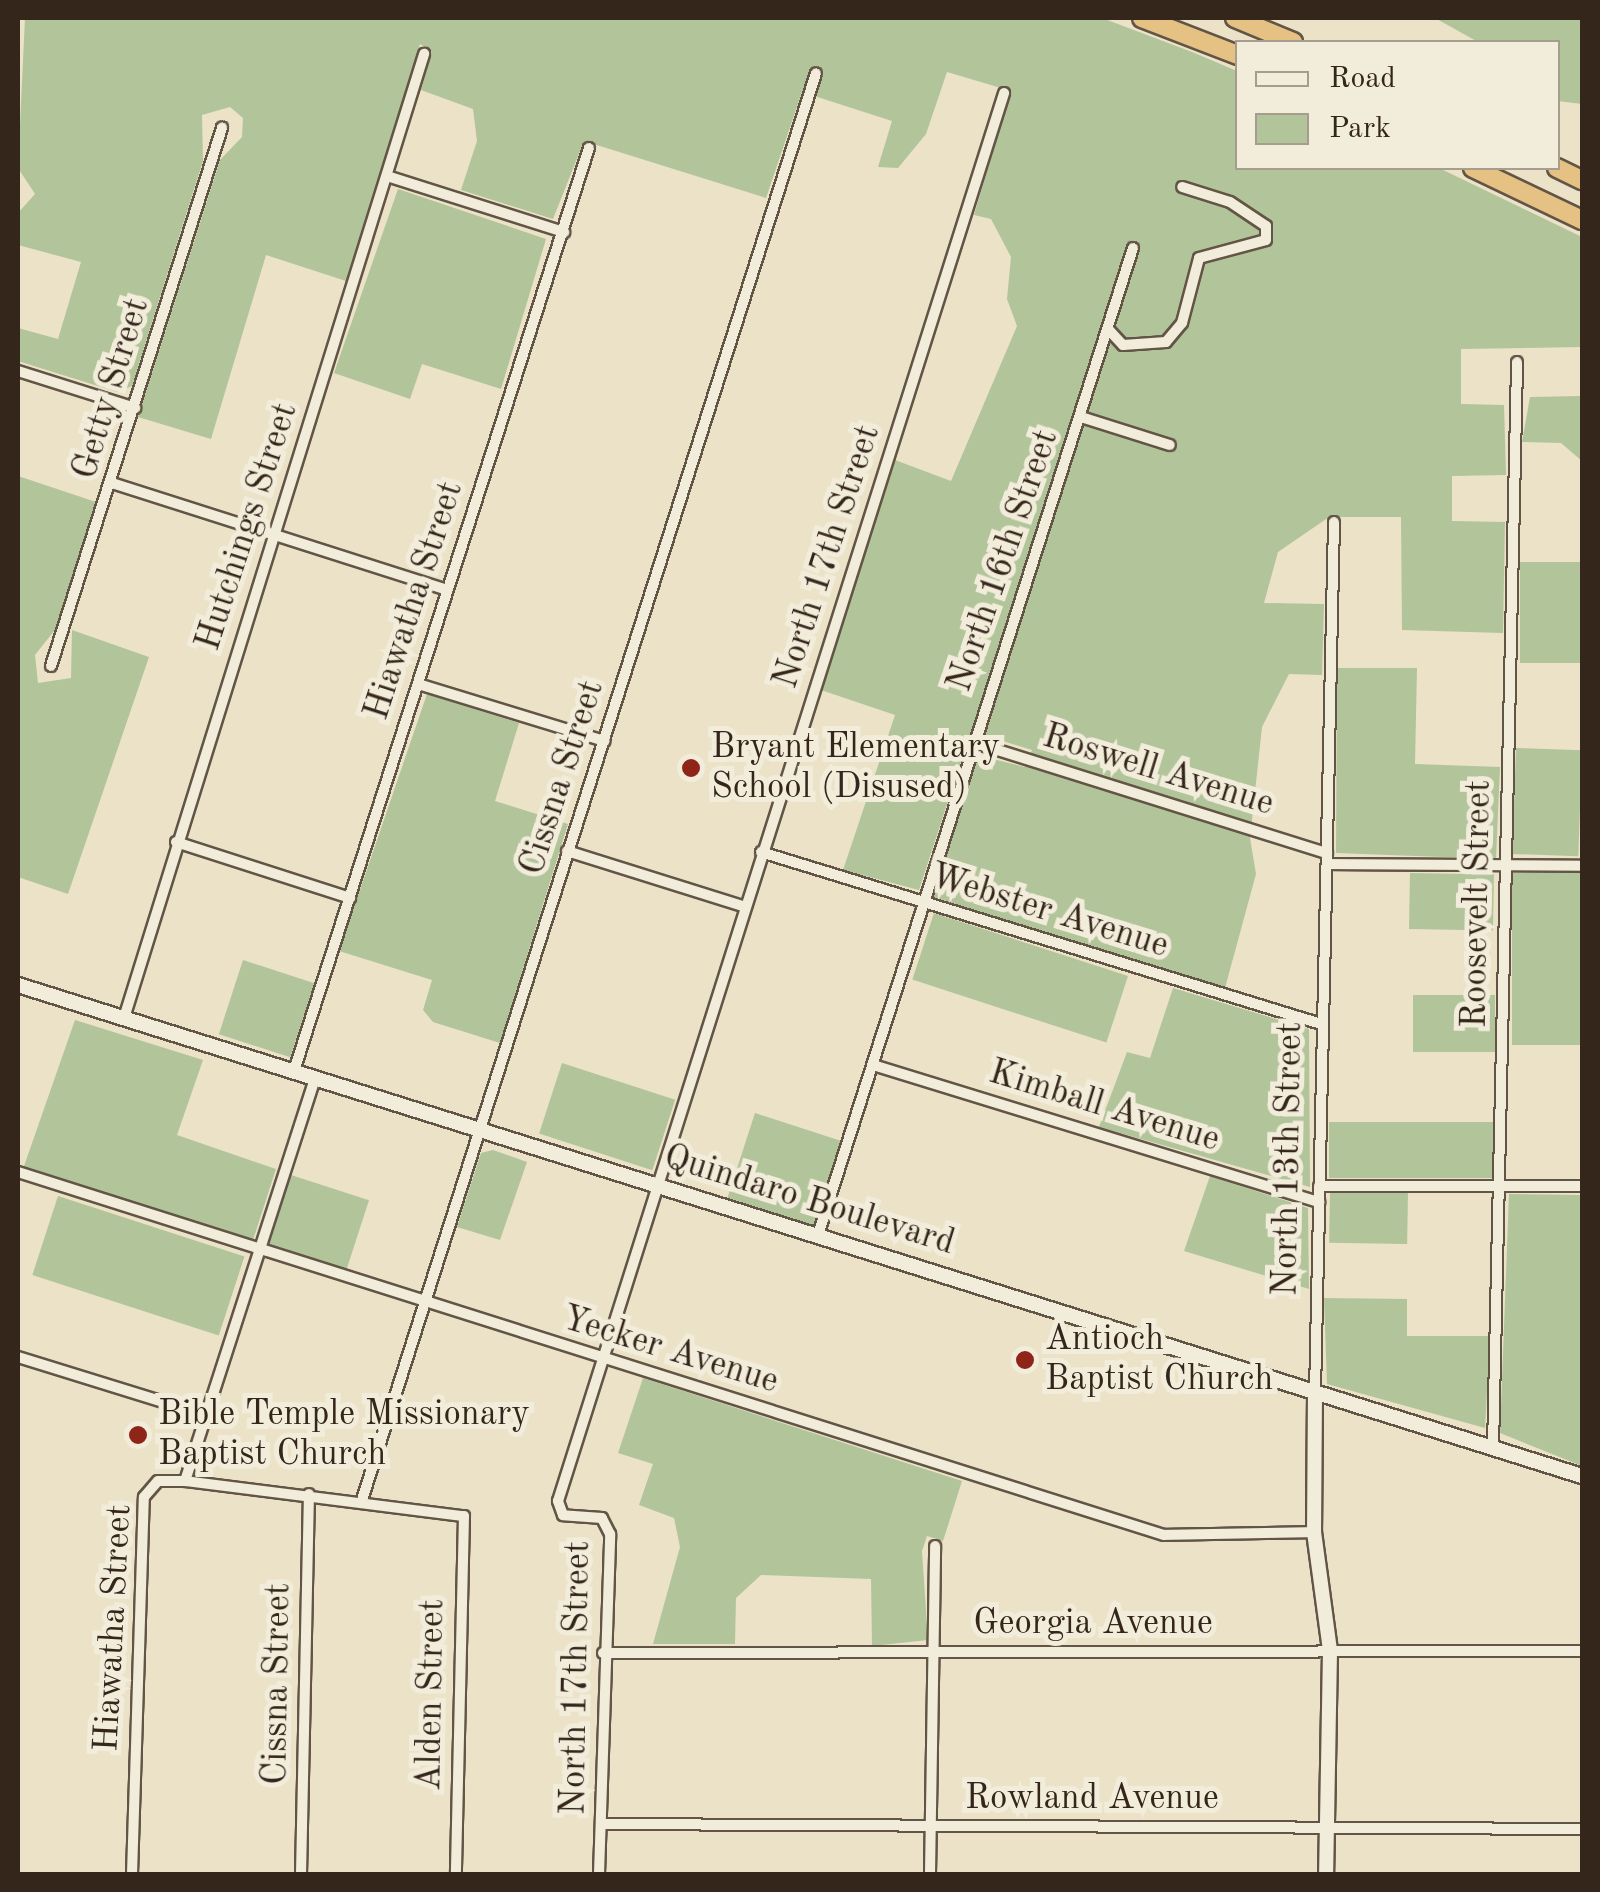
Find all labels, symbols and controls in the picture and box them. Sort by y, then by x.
legend [1235,40,1560,170]
text: Road [1329,64,1396,94]
text: Park [1329,114,1391,144]
street label: Getty Street [65,293,159,485]
street label: Hutchings Street [188,398,308,656]
street label: North 17th Street [766,420,890,694]
street label: North 16th Street [940,425,1068,697]
street label: Hiawatha Street [357,477,473,725]
street label: Cissna Street [512,675,614,881]
street label: Roswell Avenue [1038,716,1278,826]
place label: Bryant Elementary School (Disused) [711,727,1000,809]
marker: Bryant Elementary School (Disused) [680,757,702,779]
street label: Roosevelt Street [1455,780,1501,1028]
street label: Webster Avenue [925,856,1173,968]
street label: North 13th Street [1266,1022,1312,1296]
street label: Kimball Avenue [984,1052,1224,1162]
street label: Quindaro Boulevard [659,1137,959,1265]
street label: Yecker Avenue [557,1298,783,1404]
place label: Antioch Baptist Church [1045,1319,1273,1401]
marker: Antioch Baptist Church [1014,1349,1036,1371]
place label: Bible Temple Missionary Baptist Church [158,1394,530,1476]
marker: Bible Temple Missionary Baptist Church [127,1424,149,1446]
street label: Hiawatha Street [87,1503,141,1753]
street label: North 17th Street [554,1541,600,1815]
street label: Cissna Street [255,1583,301,1785]
street label: Alden Street [409,1599,455,1791]
street label: Georgia Avenue [973,1603,1213,1645]
street label: Rowland Avenue [965,1778,1219,1820]

